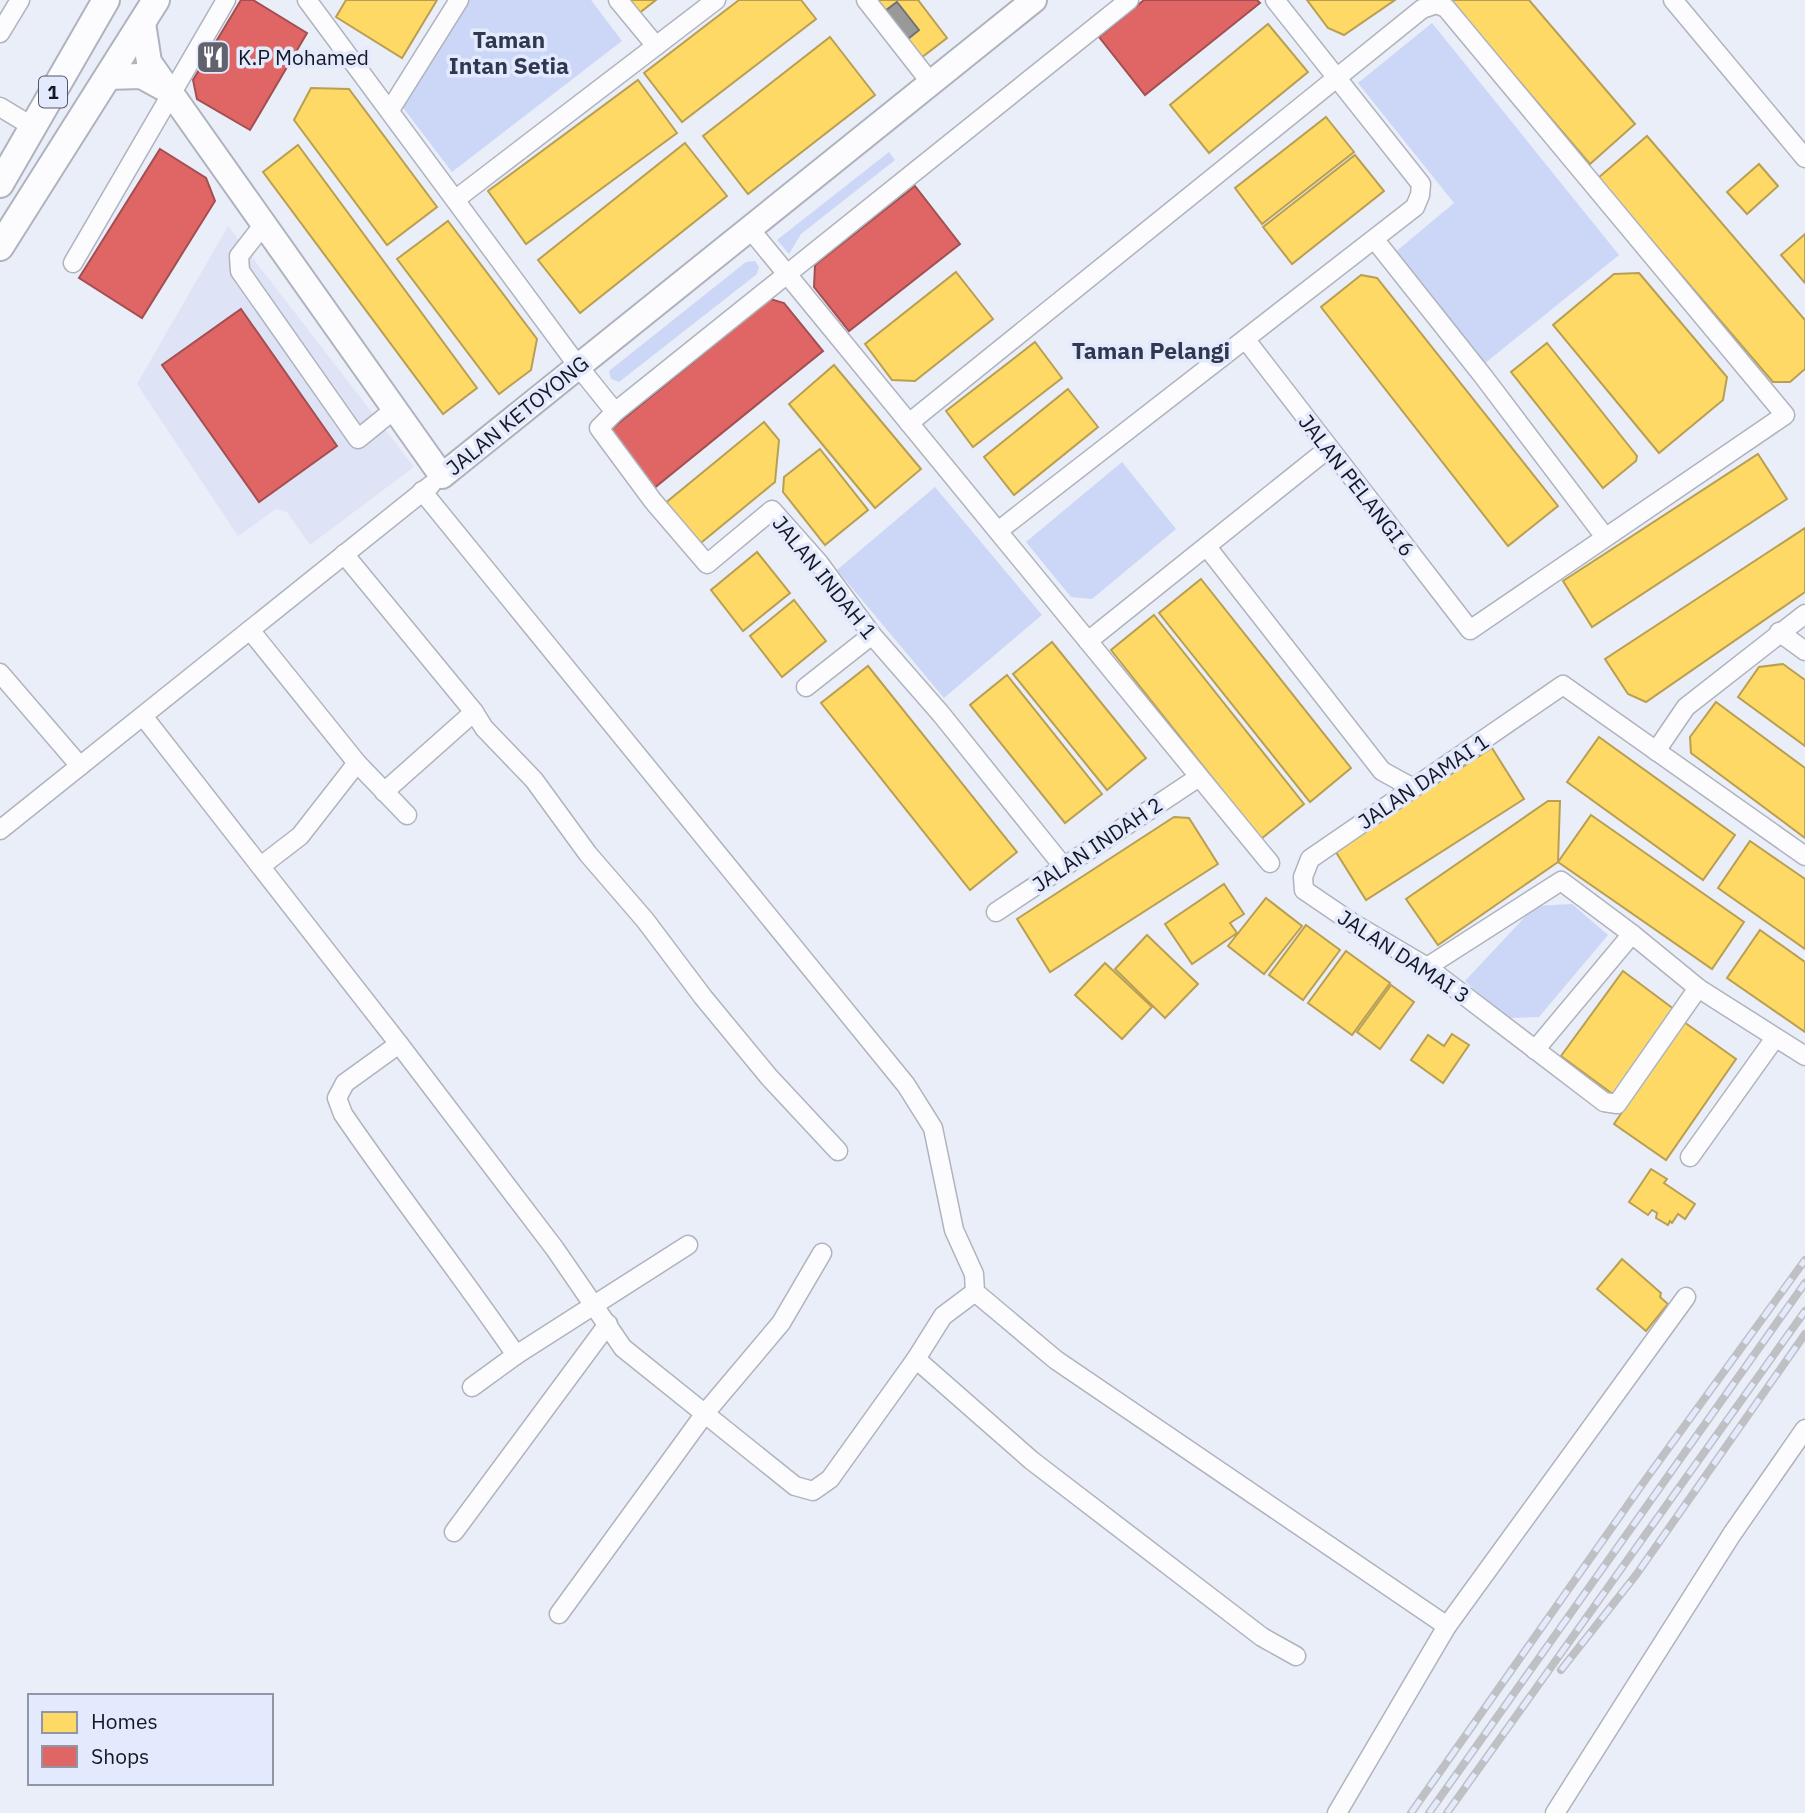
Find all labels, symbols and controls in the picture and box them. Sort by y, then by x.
district label: Taman Intan Setia [449,24,569,80]
restaurant icon: K.P Mohamed [194,38,232,76]
place label: K.P Mohamed [238,43,369,71]
road number: 1 [39,76,67,108]
district label: Taman Pelangi [1072,335,1230,365]
street label: JALAN KETOYONG [440,349,594,481]
street label: JALAN PELANGI 6 [1293,408,1421,562]
street label: JALAN INDAH 1 [767,509,883,645]
street label: JALAN DAMAI 1 [1352,727,1494,835]
street label: JALAN INDAH 2 [1027,790,1167,898]
street label: JALAN DAMAI 3 [1333,903,1475,1009]
legend [28,1694,273,1785]
text: Homes [91,1707,158,1735]
text: Shops [91,1742,149,1770]

